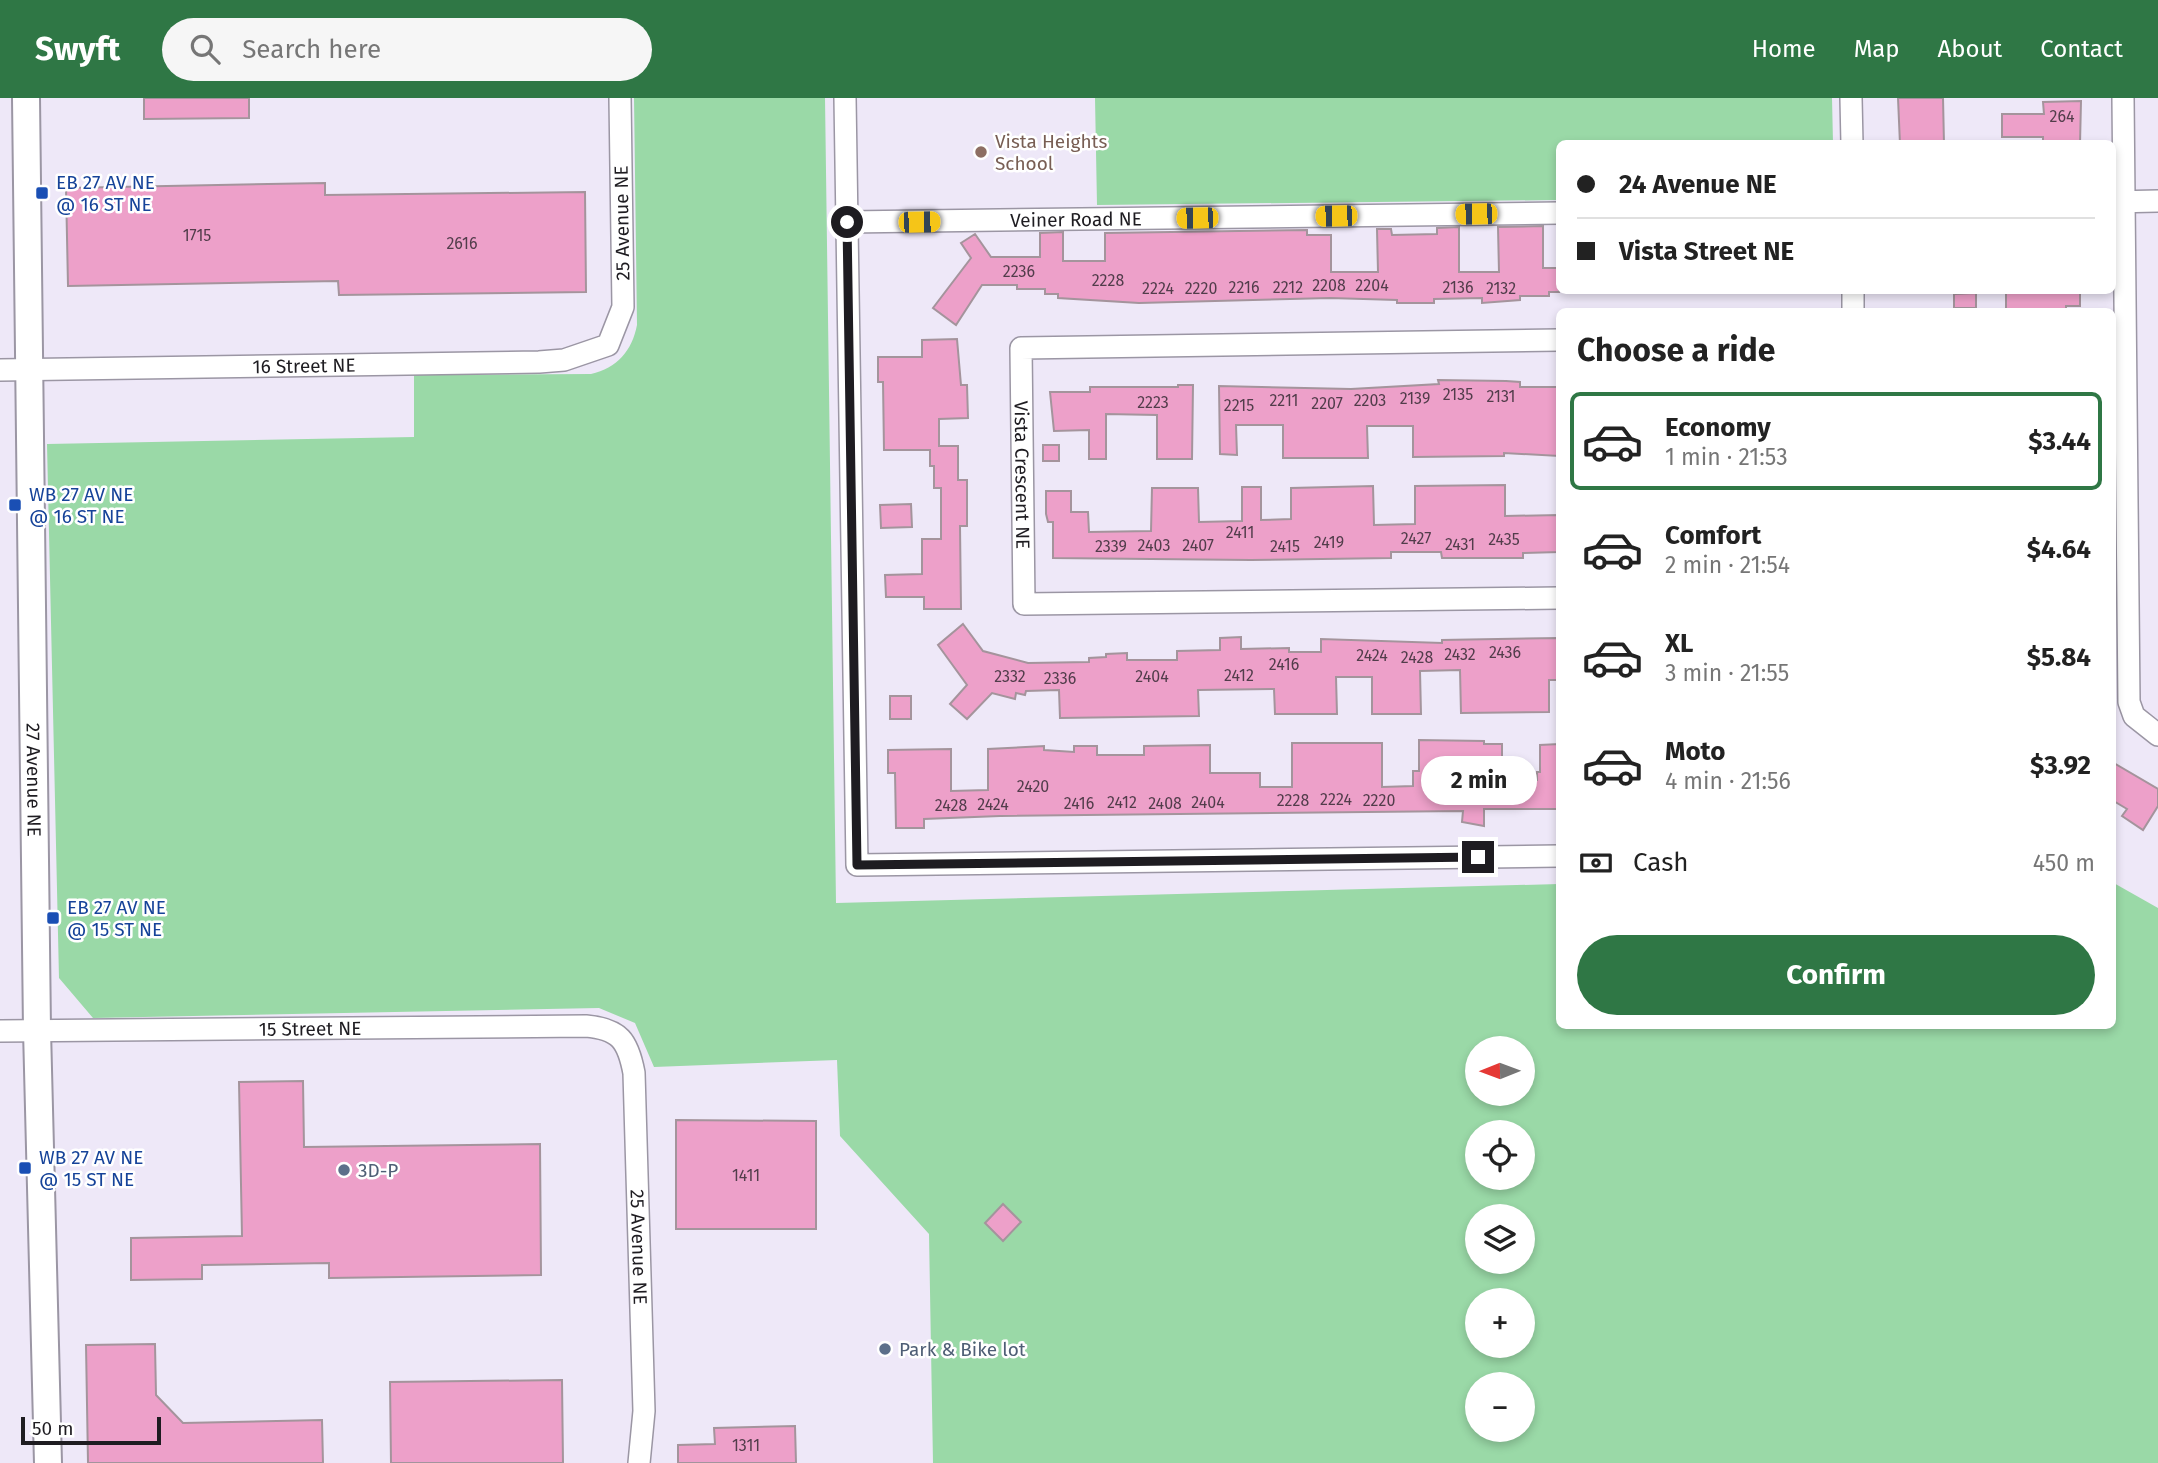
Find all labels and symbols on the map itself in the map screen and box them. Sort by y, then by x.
house number: 264 [2050,107,2075,126]
place label: Vista Heights School [995,130,1107,175]
marker: Vista Heights School [973,144,989,160]
street label: 25 Avenue NE [609,165,635,281]
place label: EB 27 AV NE @ 16 ST NE [56,171,155,216]
marker: EB 27 AV NE @ 16 ST NE [34,185,50,201]
car [1455,203,1498,225]
car [1315,205,1358,227]
route start [831,206,863,238]
street label: Veiner Road NE [1010,207,1142,231]
car [1176,207,1219,229]
car [898,211,941,233]
house number: 1715 [183,226,211,245]
house number: 2616 [446,234,478,253]
house number: 2236 [1003,262,1035,281]
house number: 2228 [1092,271,1124,290]
house number: 2208 [1312,276,1346,295]
house number: 2204 [1355,276,1389,295]
house number: 2216 [1229,278,1259,297]
house number: 2212 [1273,278,1303,297]
house number: 2136 [1443,278,1473,297]
house number: 2224 [1142,279,1174,298]
house number: 2220 [1185,279,1217,298]
house number: 2132 [1486,279,1516,298]
street label: 16 Street NE [252,353,356,378]
house number: 2135 [1443,385,1473,404]
house number: 2131 [1487,387,1515,406]
house number: 2139 [1400,389,1430,408]
house number: 2211 [1269,391,1299,410]
house number: 2203 [1354,391,1386,410]
house number: 2223 [1137,393,1169,412]
house number: 2207 [1311,394,1343,413]
house number: 2215 [1224,396,1254,415]
street label: Vista Crescent NE [1010,401,1035,549]
place label: WB 27 AV NE @ 16 ST NE [29,483,133,528]
marker: WB 27 AV NE @ 16 ST NE [7,497,23,513]
house number: 2411 [1226,523,1254,542]
house number: 2427 [1401,529,1431,548]
house number: 2435 [1488,530,1520,549]
house number: 2419 [1314,533,1344,552]
house number: 2431 [1445,535,1475,554]
house number: 2403 [1138,536,1170,555]
house number: 2407 [1182,536,1214,555]
house number: 2339 [1095,537,1127,556]
house number: 2415 [1270,537,1300,556]
house number: 2436 [1489,643,1521,662]
house number: 2432 [1444,645,1476,664]
house number: 2424 [1356,646,1388,665]
house number: 2428 [1401,648,1433,667]
house number: 2416 [1269,655,1299,674]
house number: 2412 [1224,666,1254,685]
house number: 2332 [994,667,1026,686]
house number: 2404 [1135,667,1169,686]
house number: 2336 [1044,669,1076,688]
street label: 27 Avenue NE [22,723,46,837]
callout: 2 min [1420,756,1536,804]
house number: 2420 [1017,777,1049,796]
house number: 2224 [1320,790,1352,809]
house number: 2228 [1277,791,1309,810]
house number: 2220 [1363,791,1395,810]
house number: 2412 [1107,793,1137,812]
house number: 2404 [1191,793,1225,812]
house number: 2416 [1064,794,1094,813]
house number: 2408 [1148,794,1182,813]
house number: 2424 [977,795,1009,814]
house number: 2428 [935,796,967,815]
route end [1462,841,1494,873]
place label: EB 27 AV NE @ 15 ST NE [67,896,166,941]
marker: EB 27 AV NE @ 15 ST NE [45,910,61,926]
street label: 15 Street NE [259,1016,361,1040]
north arrow [1465,1036,1535,1106]
place label: WB 27 AV NE @ 15 ST NE [39,1146,143,1191]
place label: 3D-P [358,1159,398,1182]
marker: WB 27 AV NE @ 15 ST NE [17,1160,33,1176]
marker: 3D-P [336,1162,352,1178]
house number: 1411 [732,1166,760,1185]
street label: 25 Avenue NE [626,1189,652,1305]
place label: Park & Bike lot [899,1338,1026,1361]
marker: Park & Bike lot [877,1341,893,1357]
scale bar [21,1414,161,1446]
house number: 1311 [732,1436,760,1455]

